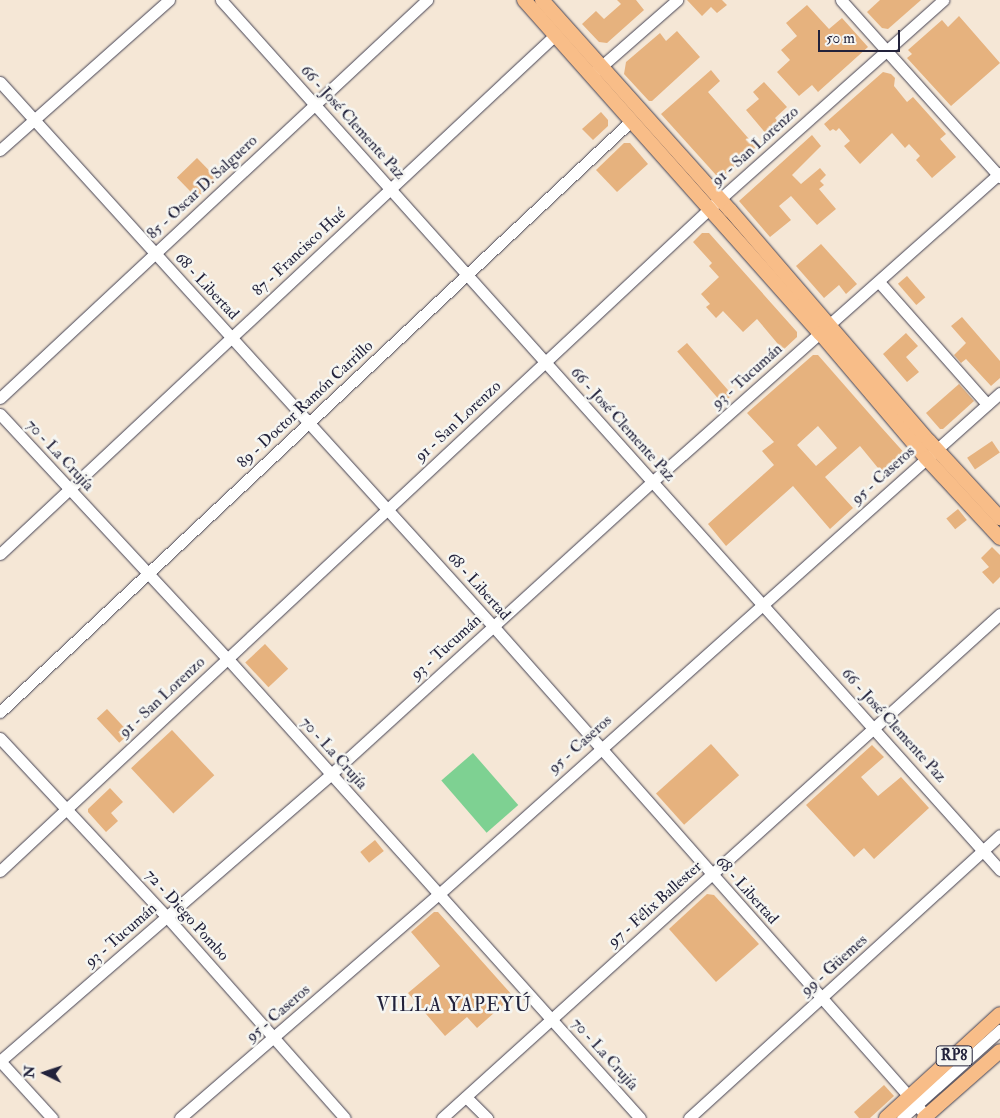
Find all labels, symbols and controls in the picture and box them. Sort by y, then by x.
scale bar [820,20,902,52]
text: 50 m [826,29,855,48]
street label: 66 - José Clemente Paz [297,61,409,183]
street label: 91 - San Lorenzo [708,102,802,190]
street label: 85 - Oscar D. Salguero [143,131,261,243]
street label: 87 - Francisco Hué [248,204,350,300]
street label: 68 - Libertad [171,248,243,324]
street label: 89 - Doctor Ramón Carrillo [233,336,377,472]
street label: 93 - Tucumán [708,339,786,413]
street label: 66 - José Clemente Paz [567,363,679,485]
street label: 91 - San Lorenzo [411,376,505,466]
street label: 70 - La Crujía [22,415,98,495]
street label: 95 - Caseros [848,442,918,508]
street label: 68 - Libertad [443,548,515,624]
street label: 93 - Tucumán [407,610,485,684]
street label: 91 - San Lorenzo [115,652,209,742]
street label: 66 - José Clemente Paz [838,664,950,786]
street label: 95 - Caseros [545,711,615,777]
street label: 70 - La Crujía [296,713,372,793]
street label: 68 - Libertad [711,852,783,928]
street label: 97 - Félix Ballester [604,857,706,951]
street label: 72 - Diego Pombo [141,865,233,965]
street label: 93 - Tucumán [81,899,161,971]
street label: 99 - Güemes [797,930,871,1000]
street label: 95 - Caseros [242,980,314,1046]
district label: VILLA YAPEYÚ [375,995,533,1017]
street label: 70 - La Crujía [567,1014,643,1094]
road number: RP8 [935,1044,973,1068]
north arrow [20,1048,70,1098]
text: N [21,1065,38,1079]

